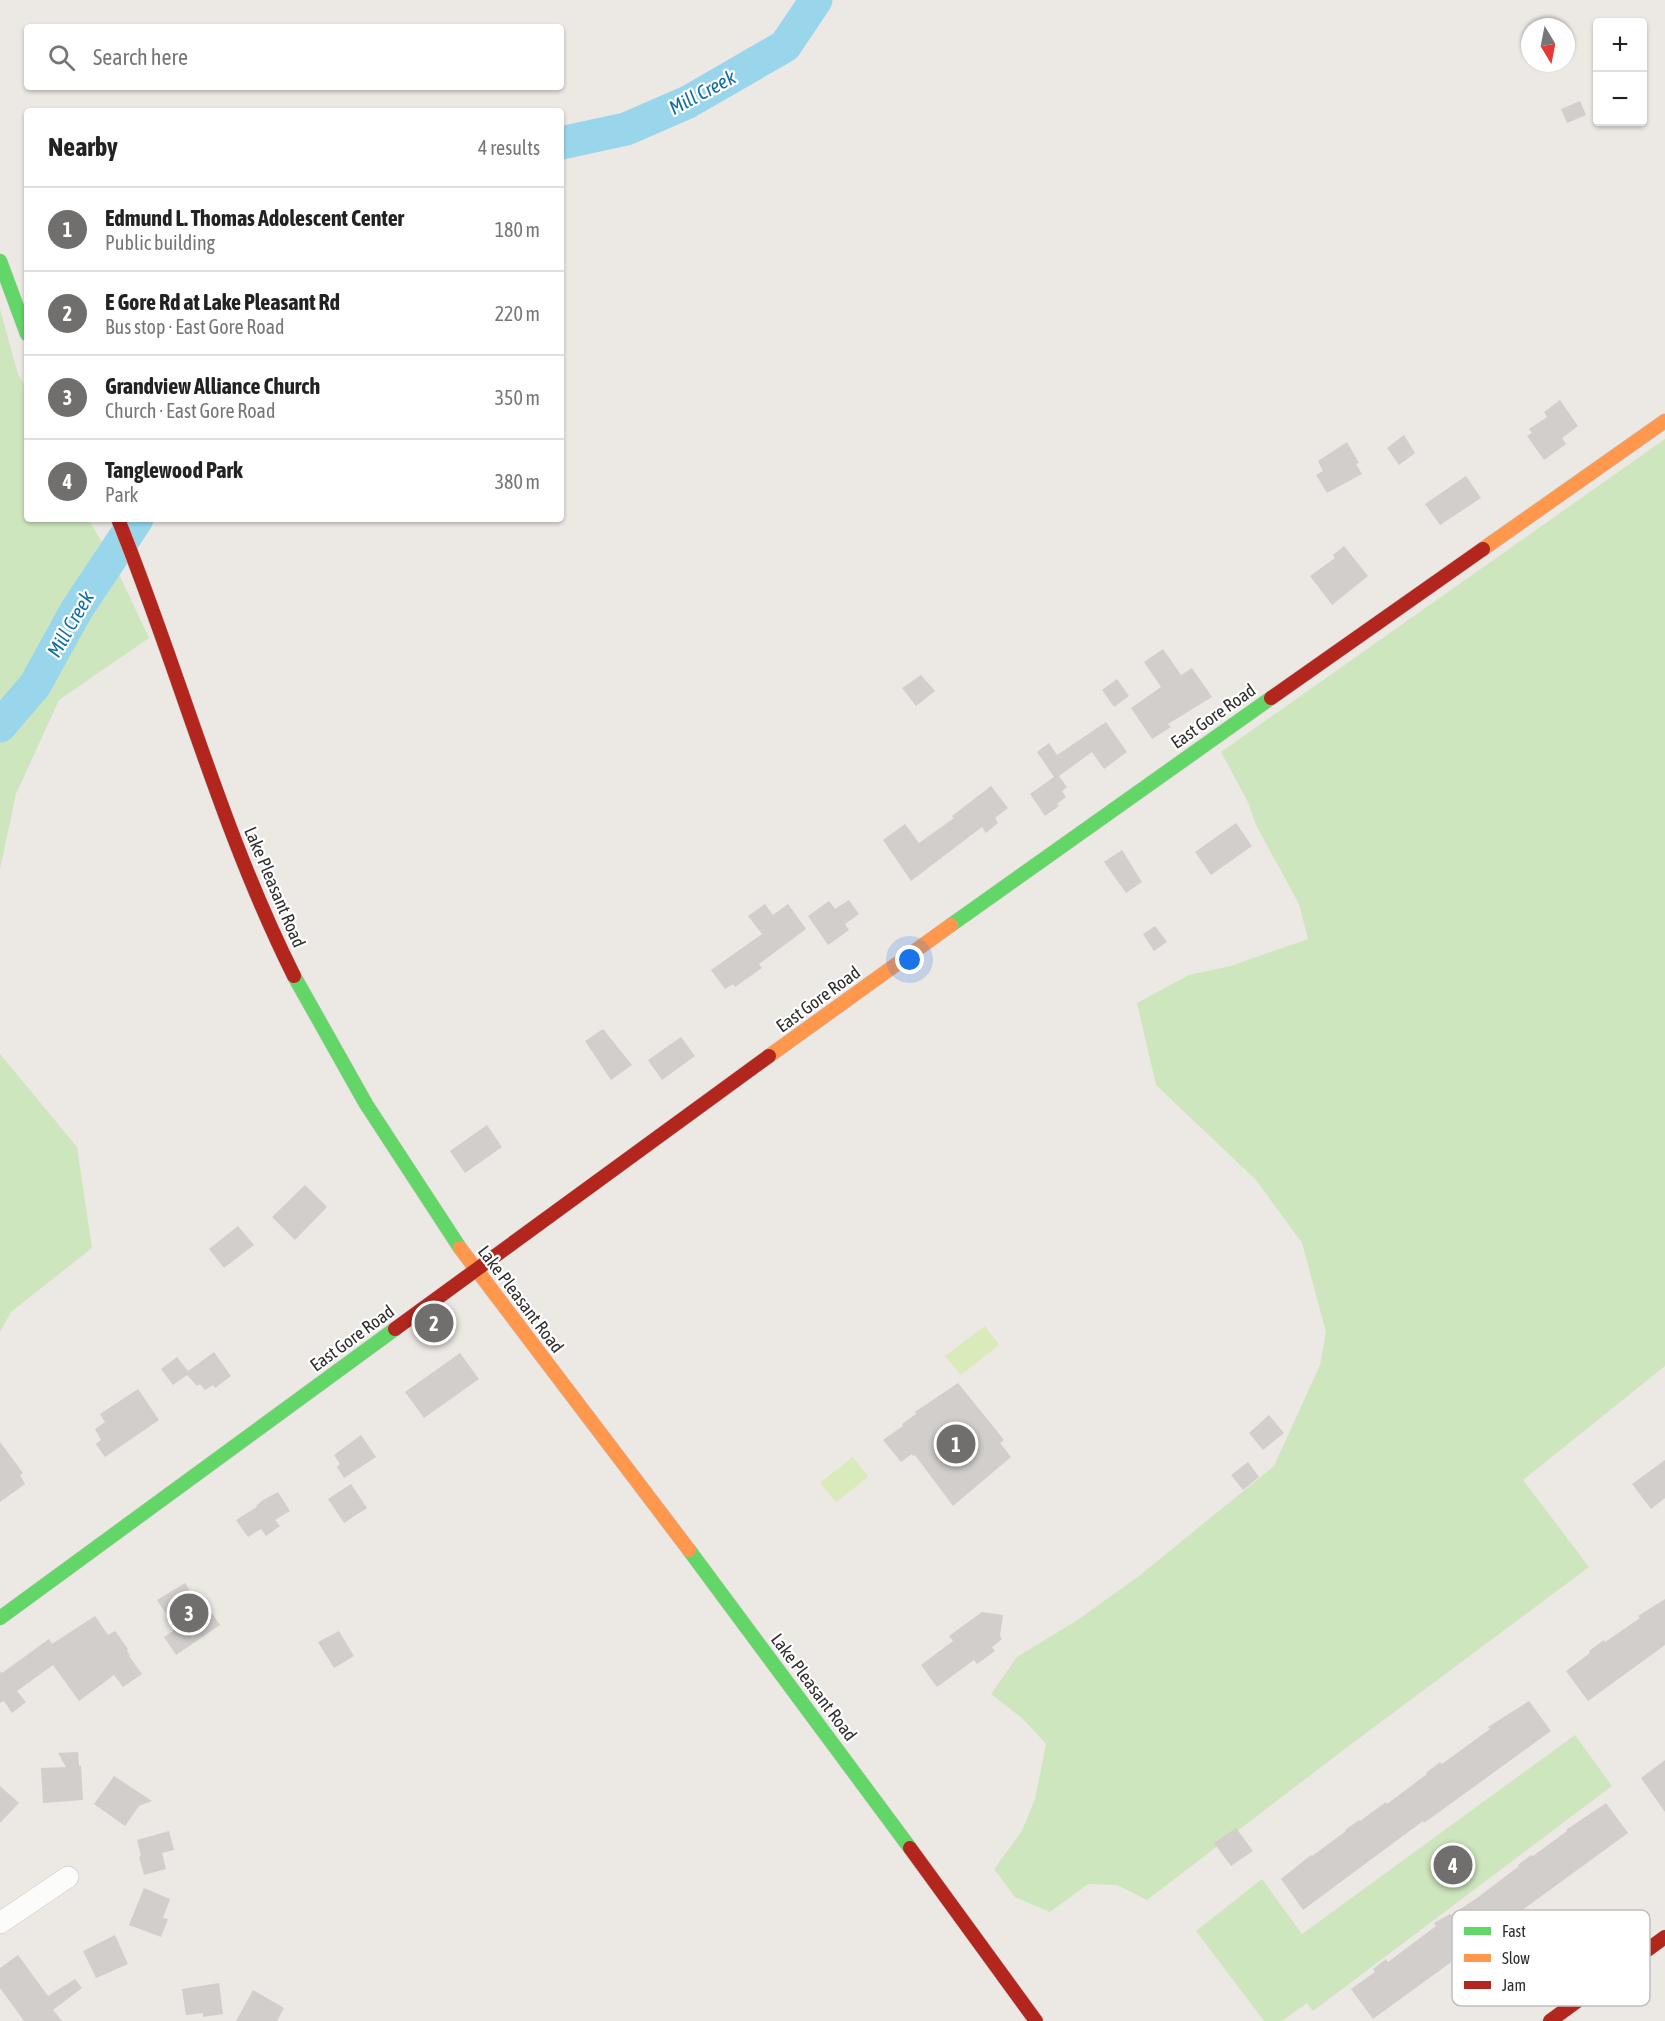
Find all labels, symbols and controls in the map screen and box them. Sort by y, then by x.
north arrow [1521,18,1575,72]
map controls [1593,18,1647,126]
button: + [1593,18,1647,72]
search box [24,24,564,90]
icon: search [45,41,78,74]
text: Search here [93,44,188,70]
water label: Mill Creek [665,65,739,119]
button: − [1593,72,1647,126]
text: Nearby [48,132,118,162]
text: 4 results [478,136,540,159]
text: Edmund L. Thomas Adolescent Center [105,205,404,231]
text: 1 [63,218,72,241]
text: 180 m [495,218,540,241]
text: Public building [105,231,215,254]
text: E Gore Rd at Lake Pleasant Rd [105,289,340,315]
text: 2 [63,302,72,325]
text: 220 m [495,302,540,325]
text: Bus stop · East Gore Road [105,315,284,338]
text: Grandview Alliance Church [105,373,320,399]
text: 3 [63,386,72,409]
text: 350 m [495,386,540,409]
text: Church · East Gore Road [105,399,275,422]
text: Tanglewood Park [105,457,243,483]
text: 4 [63,470,72,493]
text: 380 m [495,470,540,493]
text: Park [105,483,138,506]
water label: Mill Creek [42,587,98,661]
street label: East Gore Road [1167,679,1259,753]
street label: Lake Pleasant Road [240,824,310,950]
your location [895,945,924,974]
street label: East Gore Road [772,962,864,1036]
street label: Lake Pleasant Road [474,1241,568,1357]
pin: 2 [414,1300,454,1346]
street label: East Gore Road [306,1301,398,1375]
pin: 1 [936,1422,976,1466]
pin: 3 [170,1590,208,1636]
street label: Lake Pleasant Road [767,1629,861,1745]
pin: 4 [1434,1842,1472,1888]
legend [1452,1910,1650,2006]
text: Fast [1502,1922,1526,1940]
text: Slow [1502,1949,1530,1967]
text: Jam [1502,1976,1526,1994]

